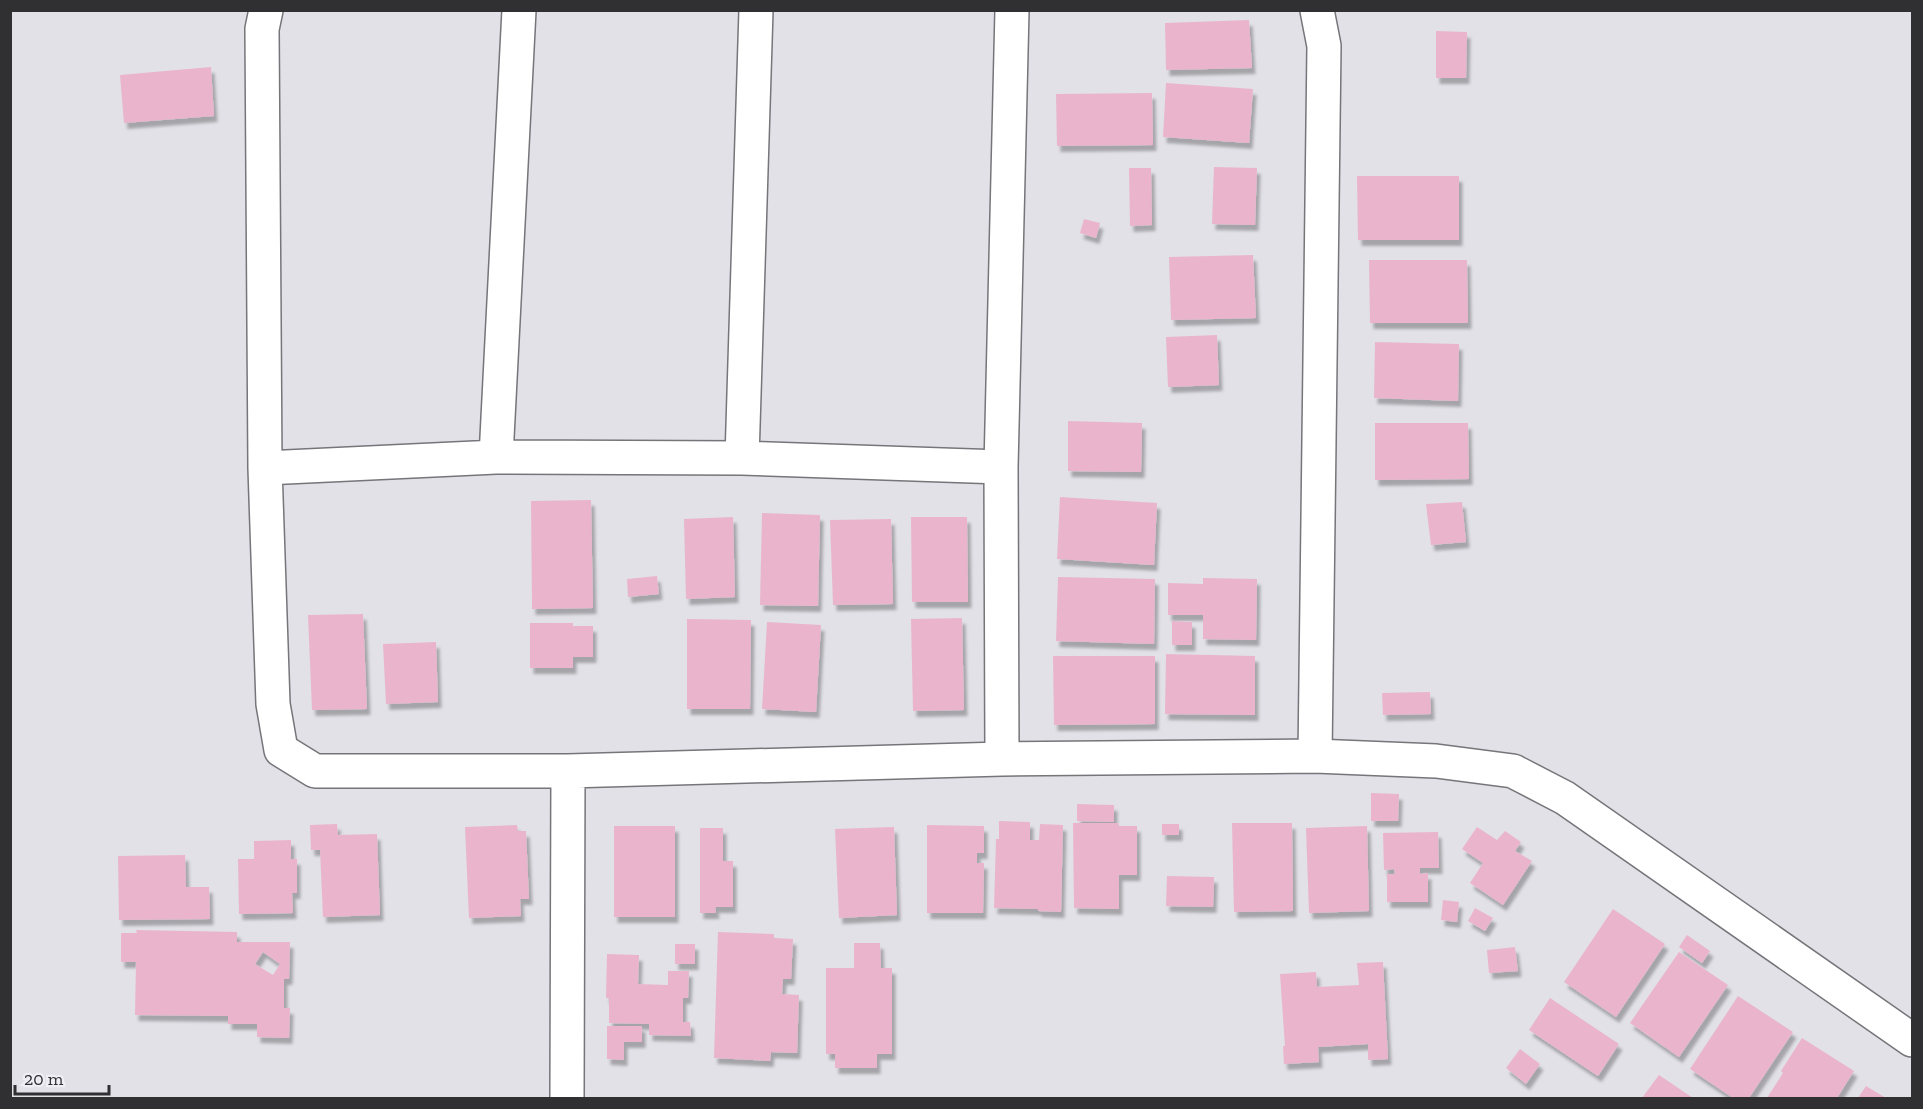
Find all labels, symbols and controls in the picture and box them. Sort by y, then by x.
scale bar [15,1058,110,1096]
text: 20 m [24,1068,64,1090]

